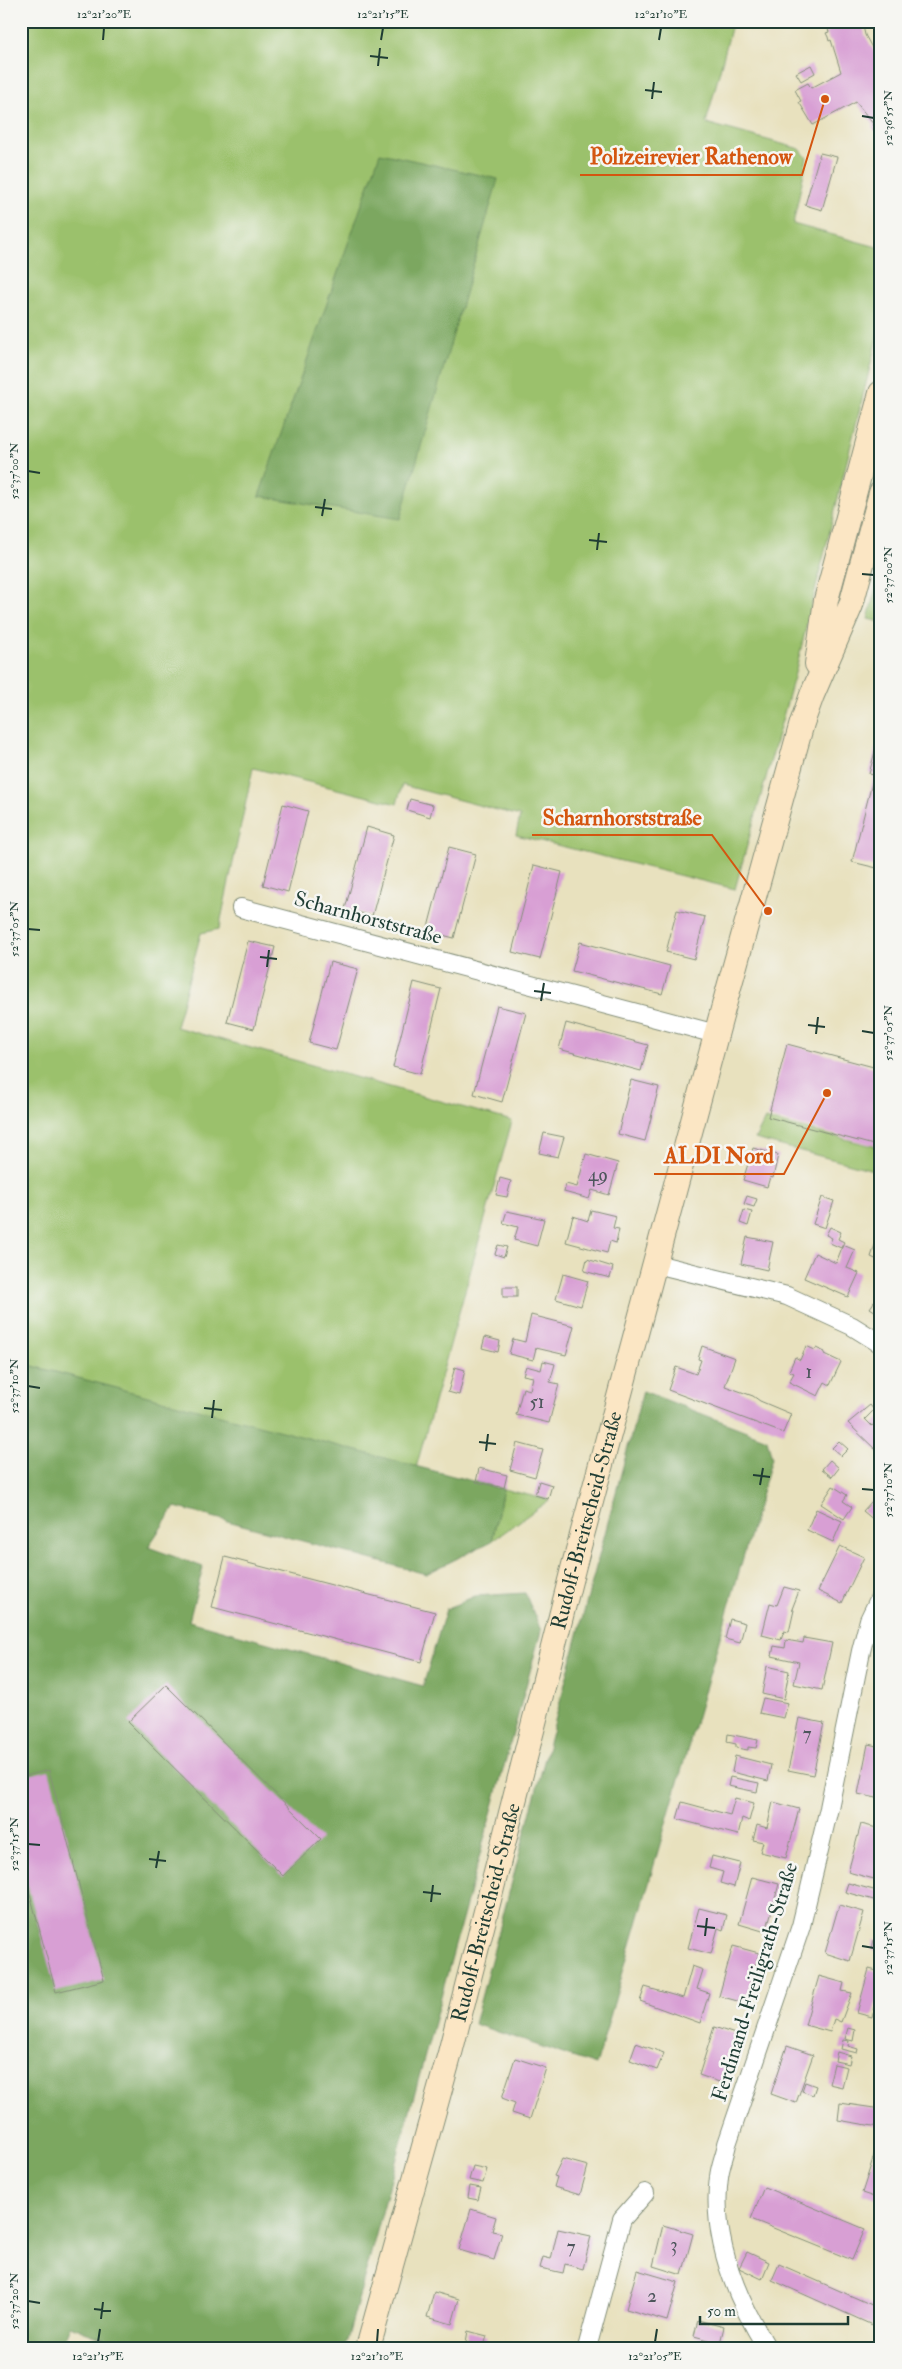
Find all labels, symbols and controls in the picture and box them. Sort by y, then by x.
text: 12°21'20"E [77,7,131,22]
text: 12°21'15"E [357,7,409,22]
text: 12°21'10"E [635,7,687,22]
text: 52°36'55"N [881,90,896,146]
callout: Polizeirevier Rathenow [580,138,802,175]
text: Polizeirevier Rathenow [590,143,794,171]
text: 52°37'00"N [7,442,22,500]
text: 52°37'00"N [881,546,896,604]
callout: Scharnhorststraße [532,798,712,835]
text: Scharnhorststraße [542,804,702,832]
street label: Scharnhorststraße [291,885,445,951]
text: 52°37'05"N [7,901,22,957]
text: 52°37'05"N [881,1005,896,1061]
callout: ALDI Nord [654,1137,784,1174]
text: ALDI Nord [663,1142,774,1170]
house number: 49 [588,1163,608,1187]
text: 52°37'10"N [7,1358,22,1414]
house number: 1 [806,1360,812,1384]
house number: 51 [529,1390,545,1414]
street label: Rudolf-Breitscheid-Straße [545,1408,628,1632]
text: 52°37'10"N [881,1462,896,1518]
house number: 7 [803,1722,812,1746]
street label: Rudolf-Breitscheid-Straße [445,1800,527,2025]
text: 52°37'15"N [7,1817,22,1871]
street label: Ferdinand-Freiligrath-Straße [706,1859,804,2105]
text: 52°37'15"N [881,1921,896,1975]
house number: 3 [670,2233,678,2257]
house number: 7 [567,2235,576,2259]
text: 52°37'20"N [7,2272,22,2329]
house number: 2 [647,2284,657,2308]
scale bar [700,2294,847,2326]
text: 50 m [707,2302,736,2321]
text: 12°21'15"E [72,2349,124,2364]
text: 12°21'10"E [351,2349,403,2364]
text: 12°21'05"E [628,2349,682,2364]

